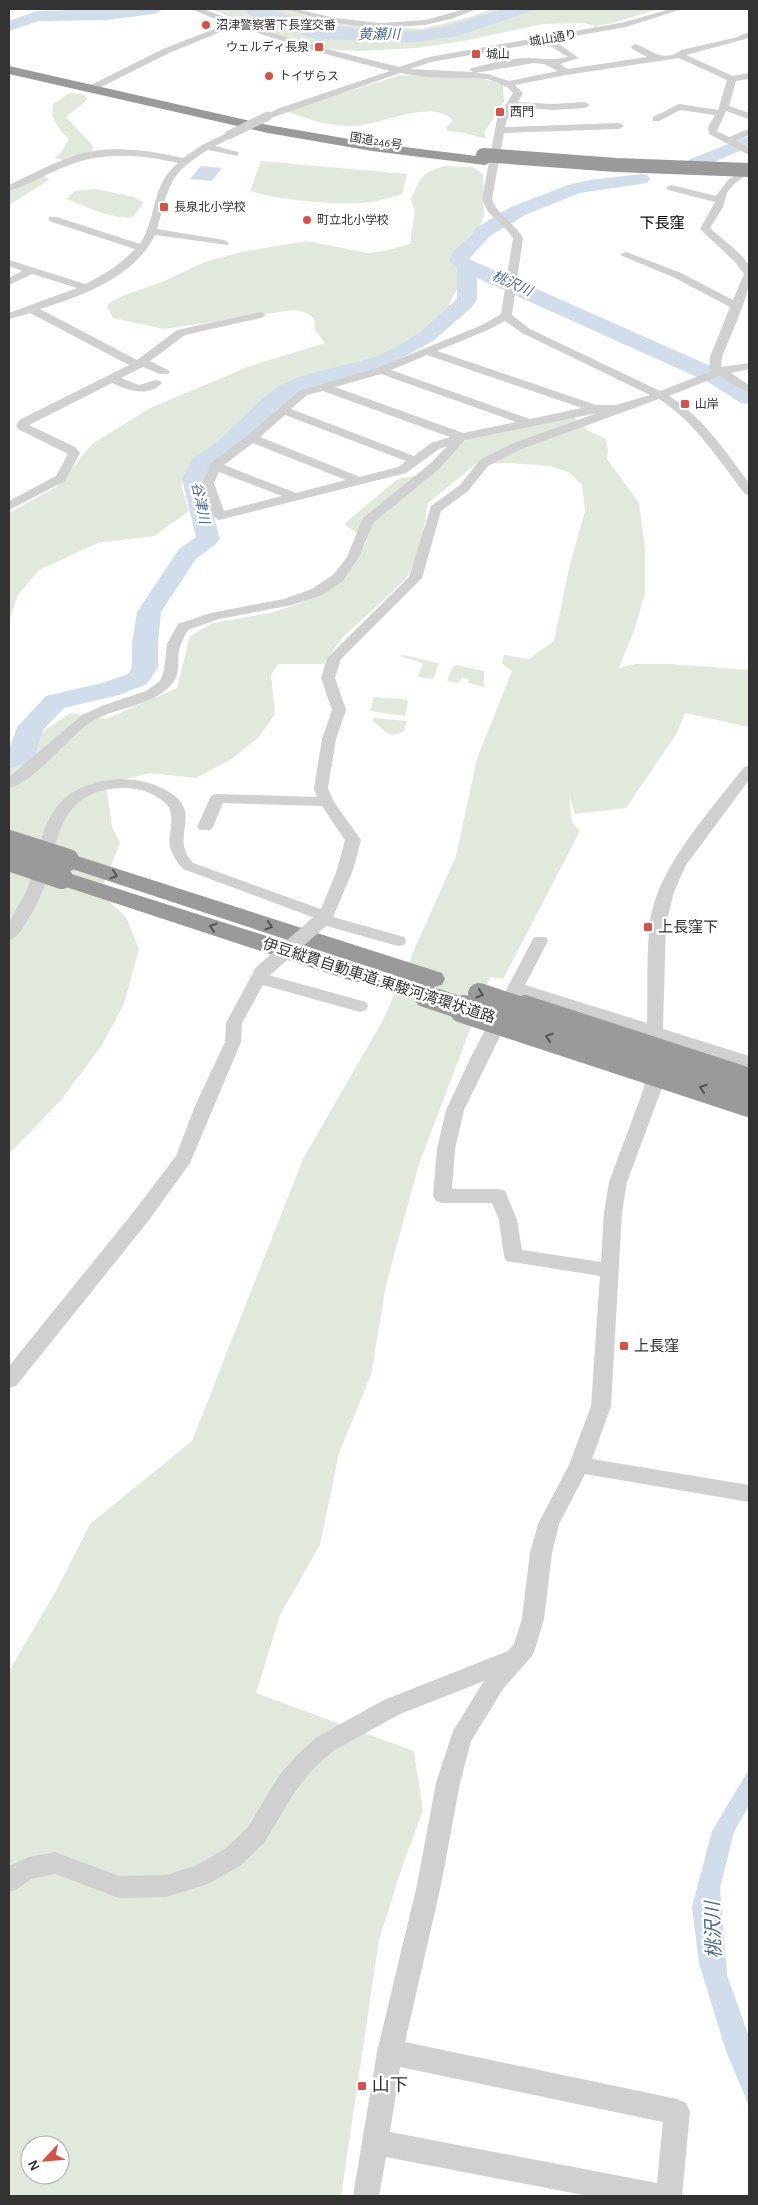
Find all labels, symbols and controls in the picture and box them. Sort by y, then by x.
place label: 沼津警察署下長窪交番 [216,18,336,31]
marker: 沼津警察署下長窪交番 [200,19,212,31]
water label: 黄瀬川 [358,27,402,42]
street label: 城山通り [528,27,578,48]
place label: ウェルディ長泉 [226,40,309,53]
marker: ウェルディ長泉 [313,41,325,53]
marker: 城山 [470,48,482,60]
place label: 城山 [486,48,510,60]
marker: トイザらス [263,70,275,82]
place label: トイザらス [279,70,339,82]
marker: 西門 [494,106,506,118]
place label: 西門 [510,106,534,118]
street label: 国道246号 [349,130,403,151]
place label: 長泉北小学校 [174,200,246,213]
marker: 長泉北小学校 [158,201,170,213]
place label: 町立北小学校 [317,213,389,226]
marker: 町立北小学校 [301,214,313,226]
district label: 下長窪 [639,215,685,231]
water label: 桃沢川 [490,268,536,300]
marker: 山岸 [679,398,691,410]
place label: 山岸 [695,398,719,410]
water label: 谷津川 [189,481,213,527]
one-way arrow [110,870,118,880]
place label: 上長窪下 [658,919,718,935]
one-way arrow [264,920,273,930]
marker: 上長窪下 [642,921,654,933]
one-way arrow [209,923,217,933]
street label: 伊豆縦貫自動車道;東駿河湾環状道路 [261,934,498,1026]
one-way arrow [475,989,483,999]
one-way arrow [545,1032,554,1042]
one-way arrow [699,1083,708,1093]
place label: 上長窪 [634,1338,679,1354]
marker: 上長窪 [618,1340,630,1352]
water label: 桃沢川 [702,1899,724,1959]
place label: 山下 [372,2076,408,2095]
marker: 山下 [356,2080,368,2092]
north arrow [20,2135,70,2185]
text: N [26,2158,43,2173]

